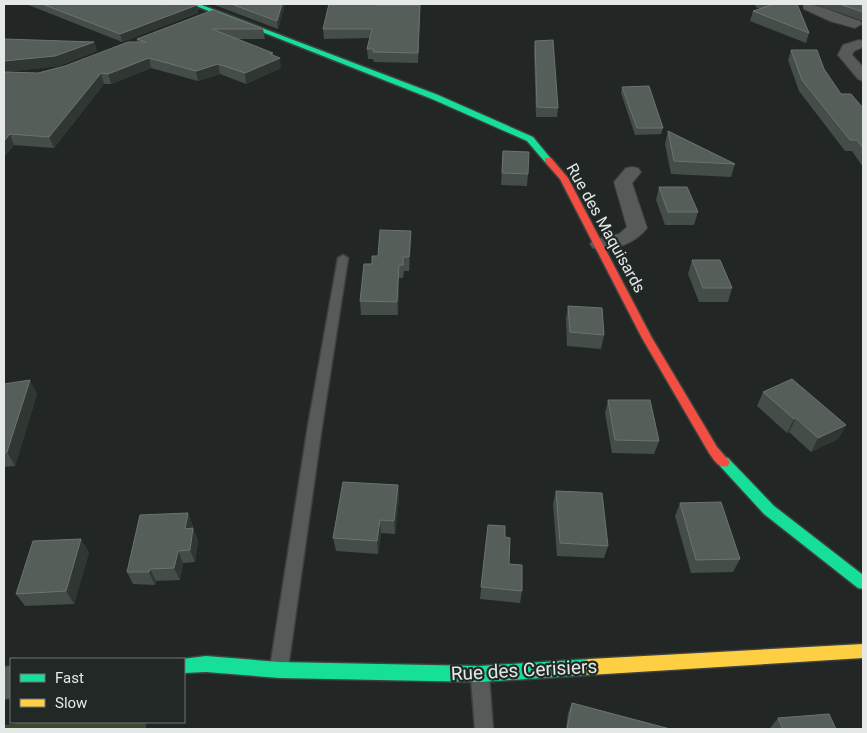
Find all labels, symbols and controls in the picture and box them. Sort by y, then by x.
street label: Rue des Maquisards [563,160,649,296]
street label: Rue des Cerisiers [450,655,598,685]
legend [10,658,185,723]
text: Fast [55,669,84,687]
text: Slow [55,694,87,712]

